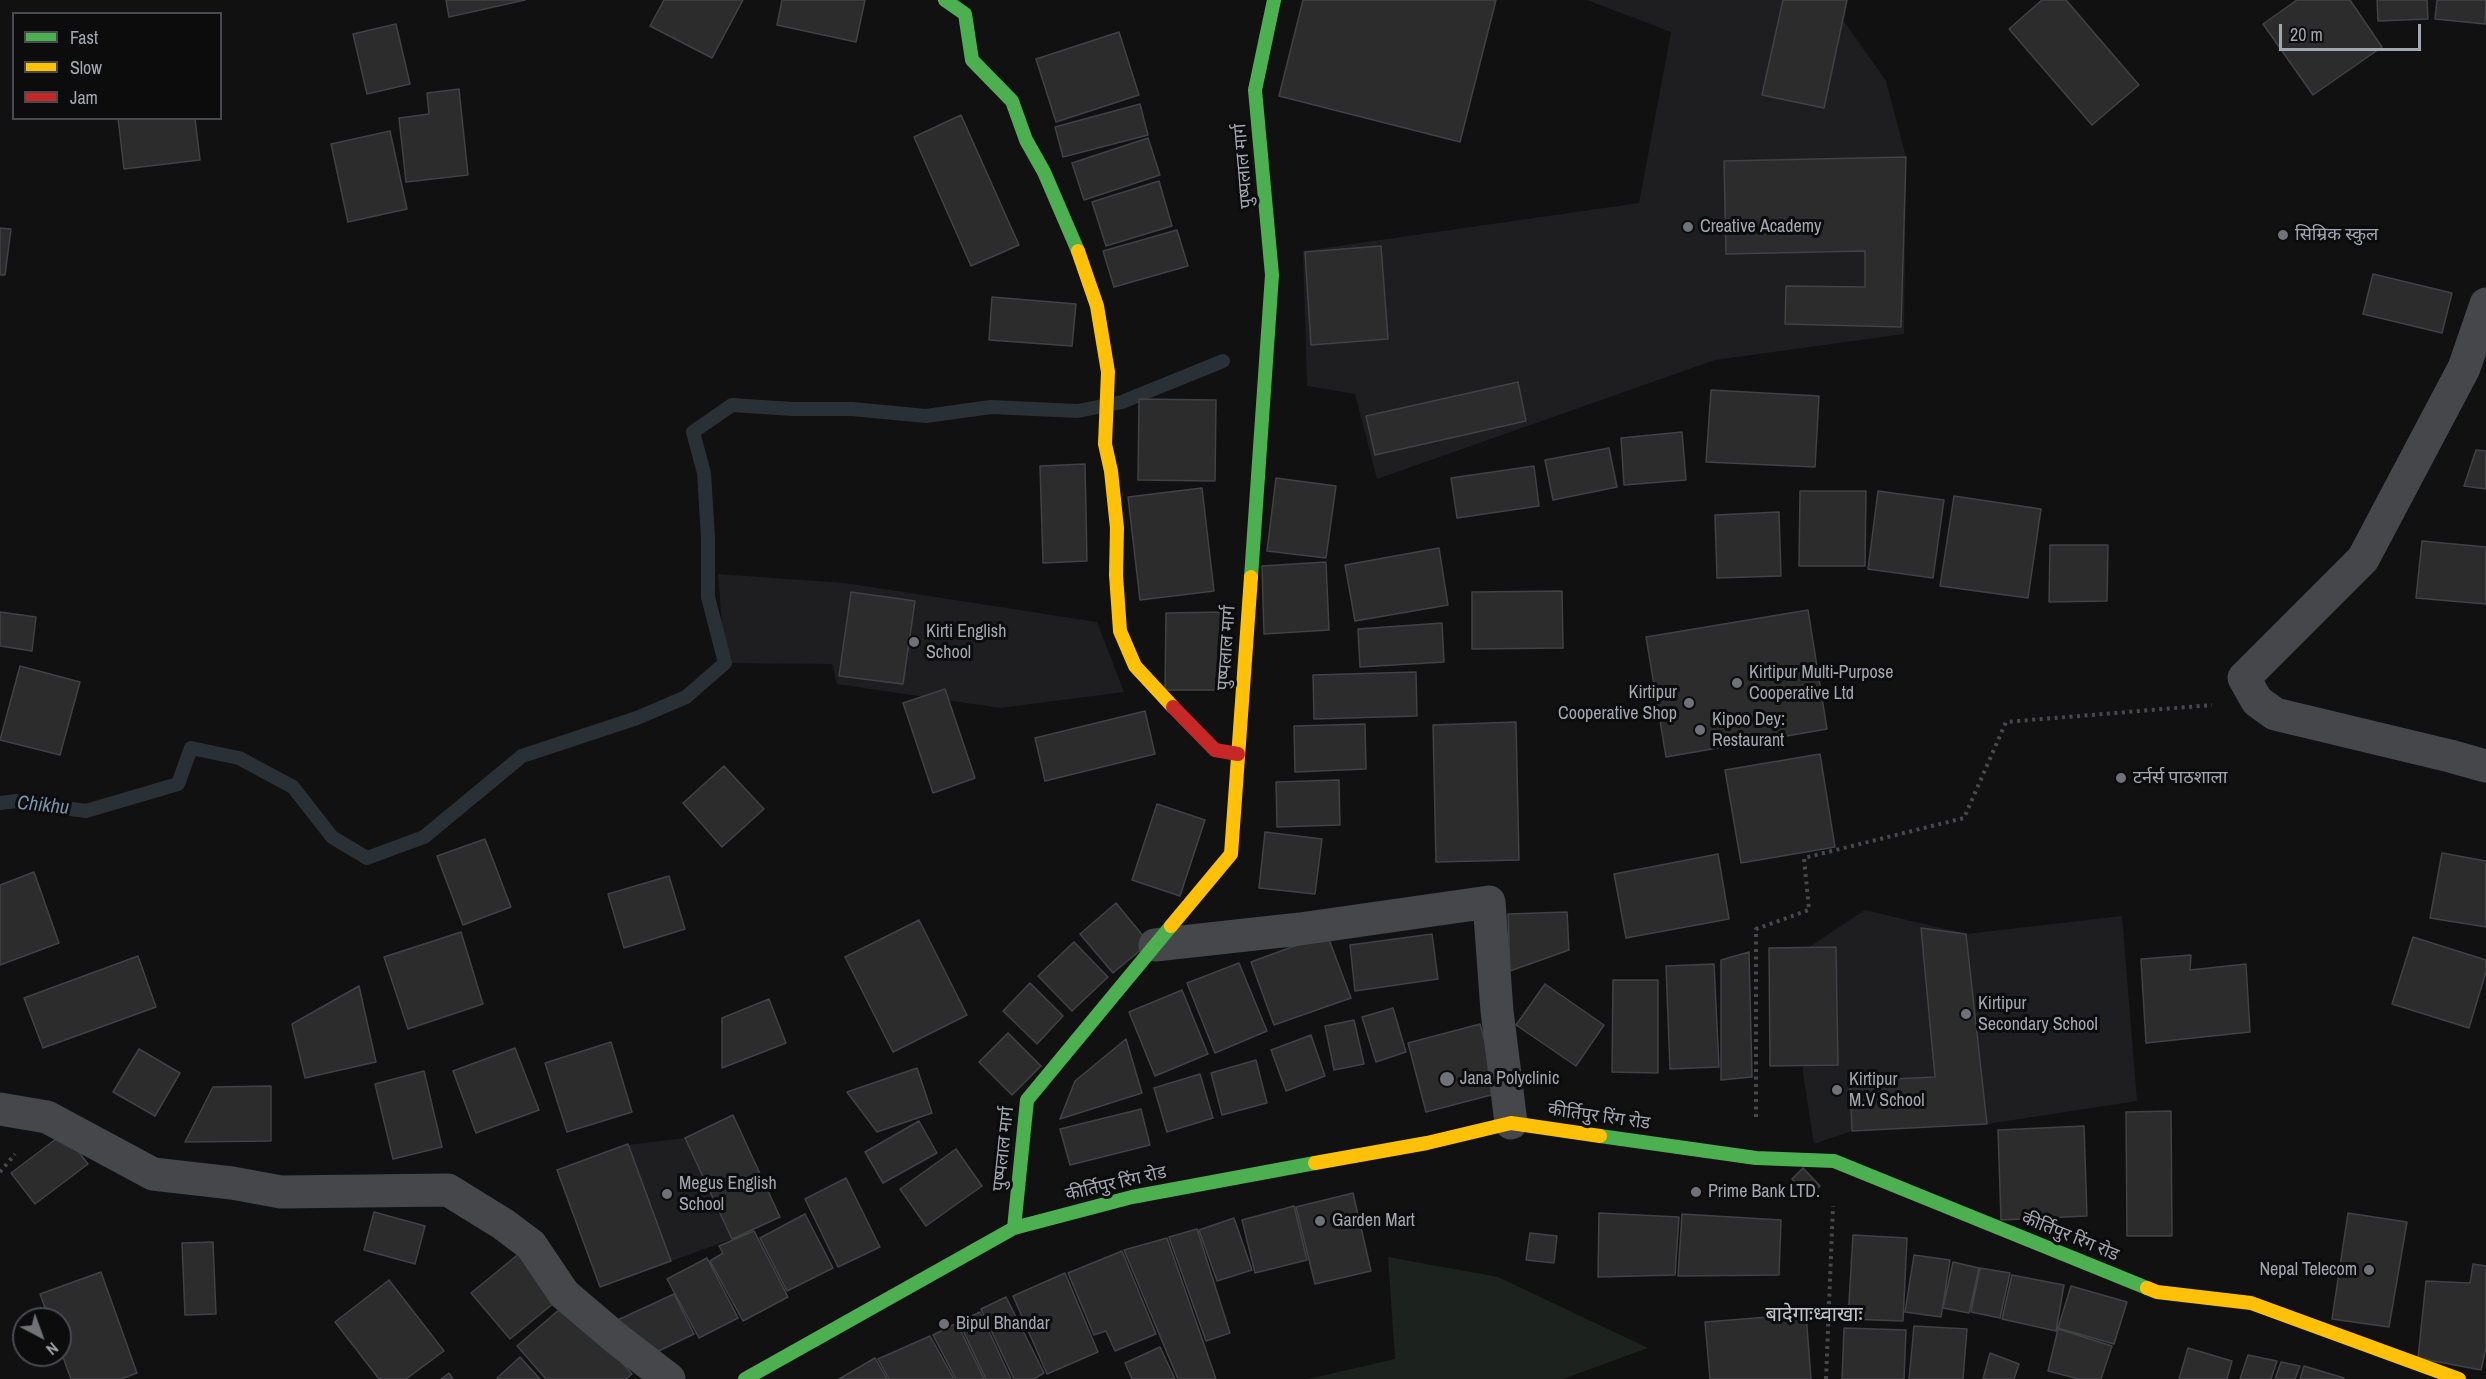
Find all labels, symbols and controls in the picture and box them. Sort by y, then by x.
legend [12,12,222,120]
scale bar [2282,12,2424,50]
text: 20 m [2290,22,2323,47]
text: Fast [70,25,98,50]
text: Slow [70,55,102,80]
text: Jam [70,85,98,110]
street label: पुष्पलाल मार्ग [1230,123,1258,209]
place label: Creative Academy [1700,216,1821,238]
marker: Creative Academy [1681,220,1695,234]
place label: सिम्रिक स्कुल [2295,224,2378,246]
marker: सिम्रिक स्कुल [2276,228,2290,242]
street label: पुष्पलाल मार्ग [1213,605,1241,691]
place label: Kirti English School [926,621,1006,664]
marker: Kirti English School [907,635,921,649]
place label: Kirtipur Multi-Purpose Cooperative Ltd [1749,662,1893,704]
marker: Kirtipur Multi-Purpose Cooperative Ltd [1730,676,1744,690]
place label: Kirtipur Cooperative Shop [1558,682,1677,724]
marker: Kirtipur Cooperative Shop [1682,696,1696,710]
place label: Kipoo Dey: Restaurant [1712,709,1785,752]
marker: Kipoo Dey: Restaurant [1693,723,1707,737]
place label: टर्नर्स पाठशाला [2133,767,2227,789]
marker: टर्नर्स पाठशाला [2114,771,2128,785]
water label: Chikhu [16,791,70,821]
place label: Kirtipur Secondary School [1978,993,2098,1036]
marker: Kirtipur Secondary School [1959,1007,1973,1021]
place label: Jana Polyclinic [1460,1068,1559,1090]
place label: Kirtipur M.V School [1849,1069,1924,1112]
marker: Jana Polyclinic [1438,1070,1456,1088]
marker: Kirtipur M.V School [1830,1083,1844,1097]
street label: कीर्तिपुर रिंग रोड [1546,1099,1652,1135]
street label: पुष्पलाल मार्ग [989,1106,1019,1192]
street label: कीर्तिपुर रिंग रोड [1063,1162,1169,1206]
place label: Megus English School [679,1173,777,1216]
place label: Prime Bank LTD. [1708,1181,1820,1203]
marker: Prime Bank LTD. [1689,1185,1703,1199]
marker: Megus English School [660,1187,674,1201]
street label: कीर्तिपुर रिंग रोड [2018,1208,2122,1266]
place label: Garden Mart [1332,1210,1415,1232]
marker: Garden Mart [1313,1214,1327,1228]
place label: Nepal Telecom [2259,1259,2357,1281]
marker: Nepal Telecom [2362,1263,2376,1277]
district label: बादेगाःध्वाखाः [1765,1304,1863,1328]
north arrow [12,1307,72,1367]
place label: Bipul Bhandar [956,1313,1050,1335]
marker: Bipul Bhandar [937,1317,951,1331]
text: N [42,1338,63,1360]

